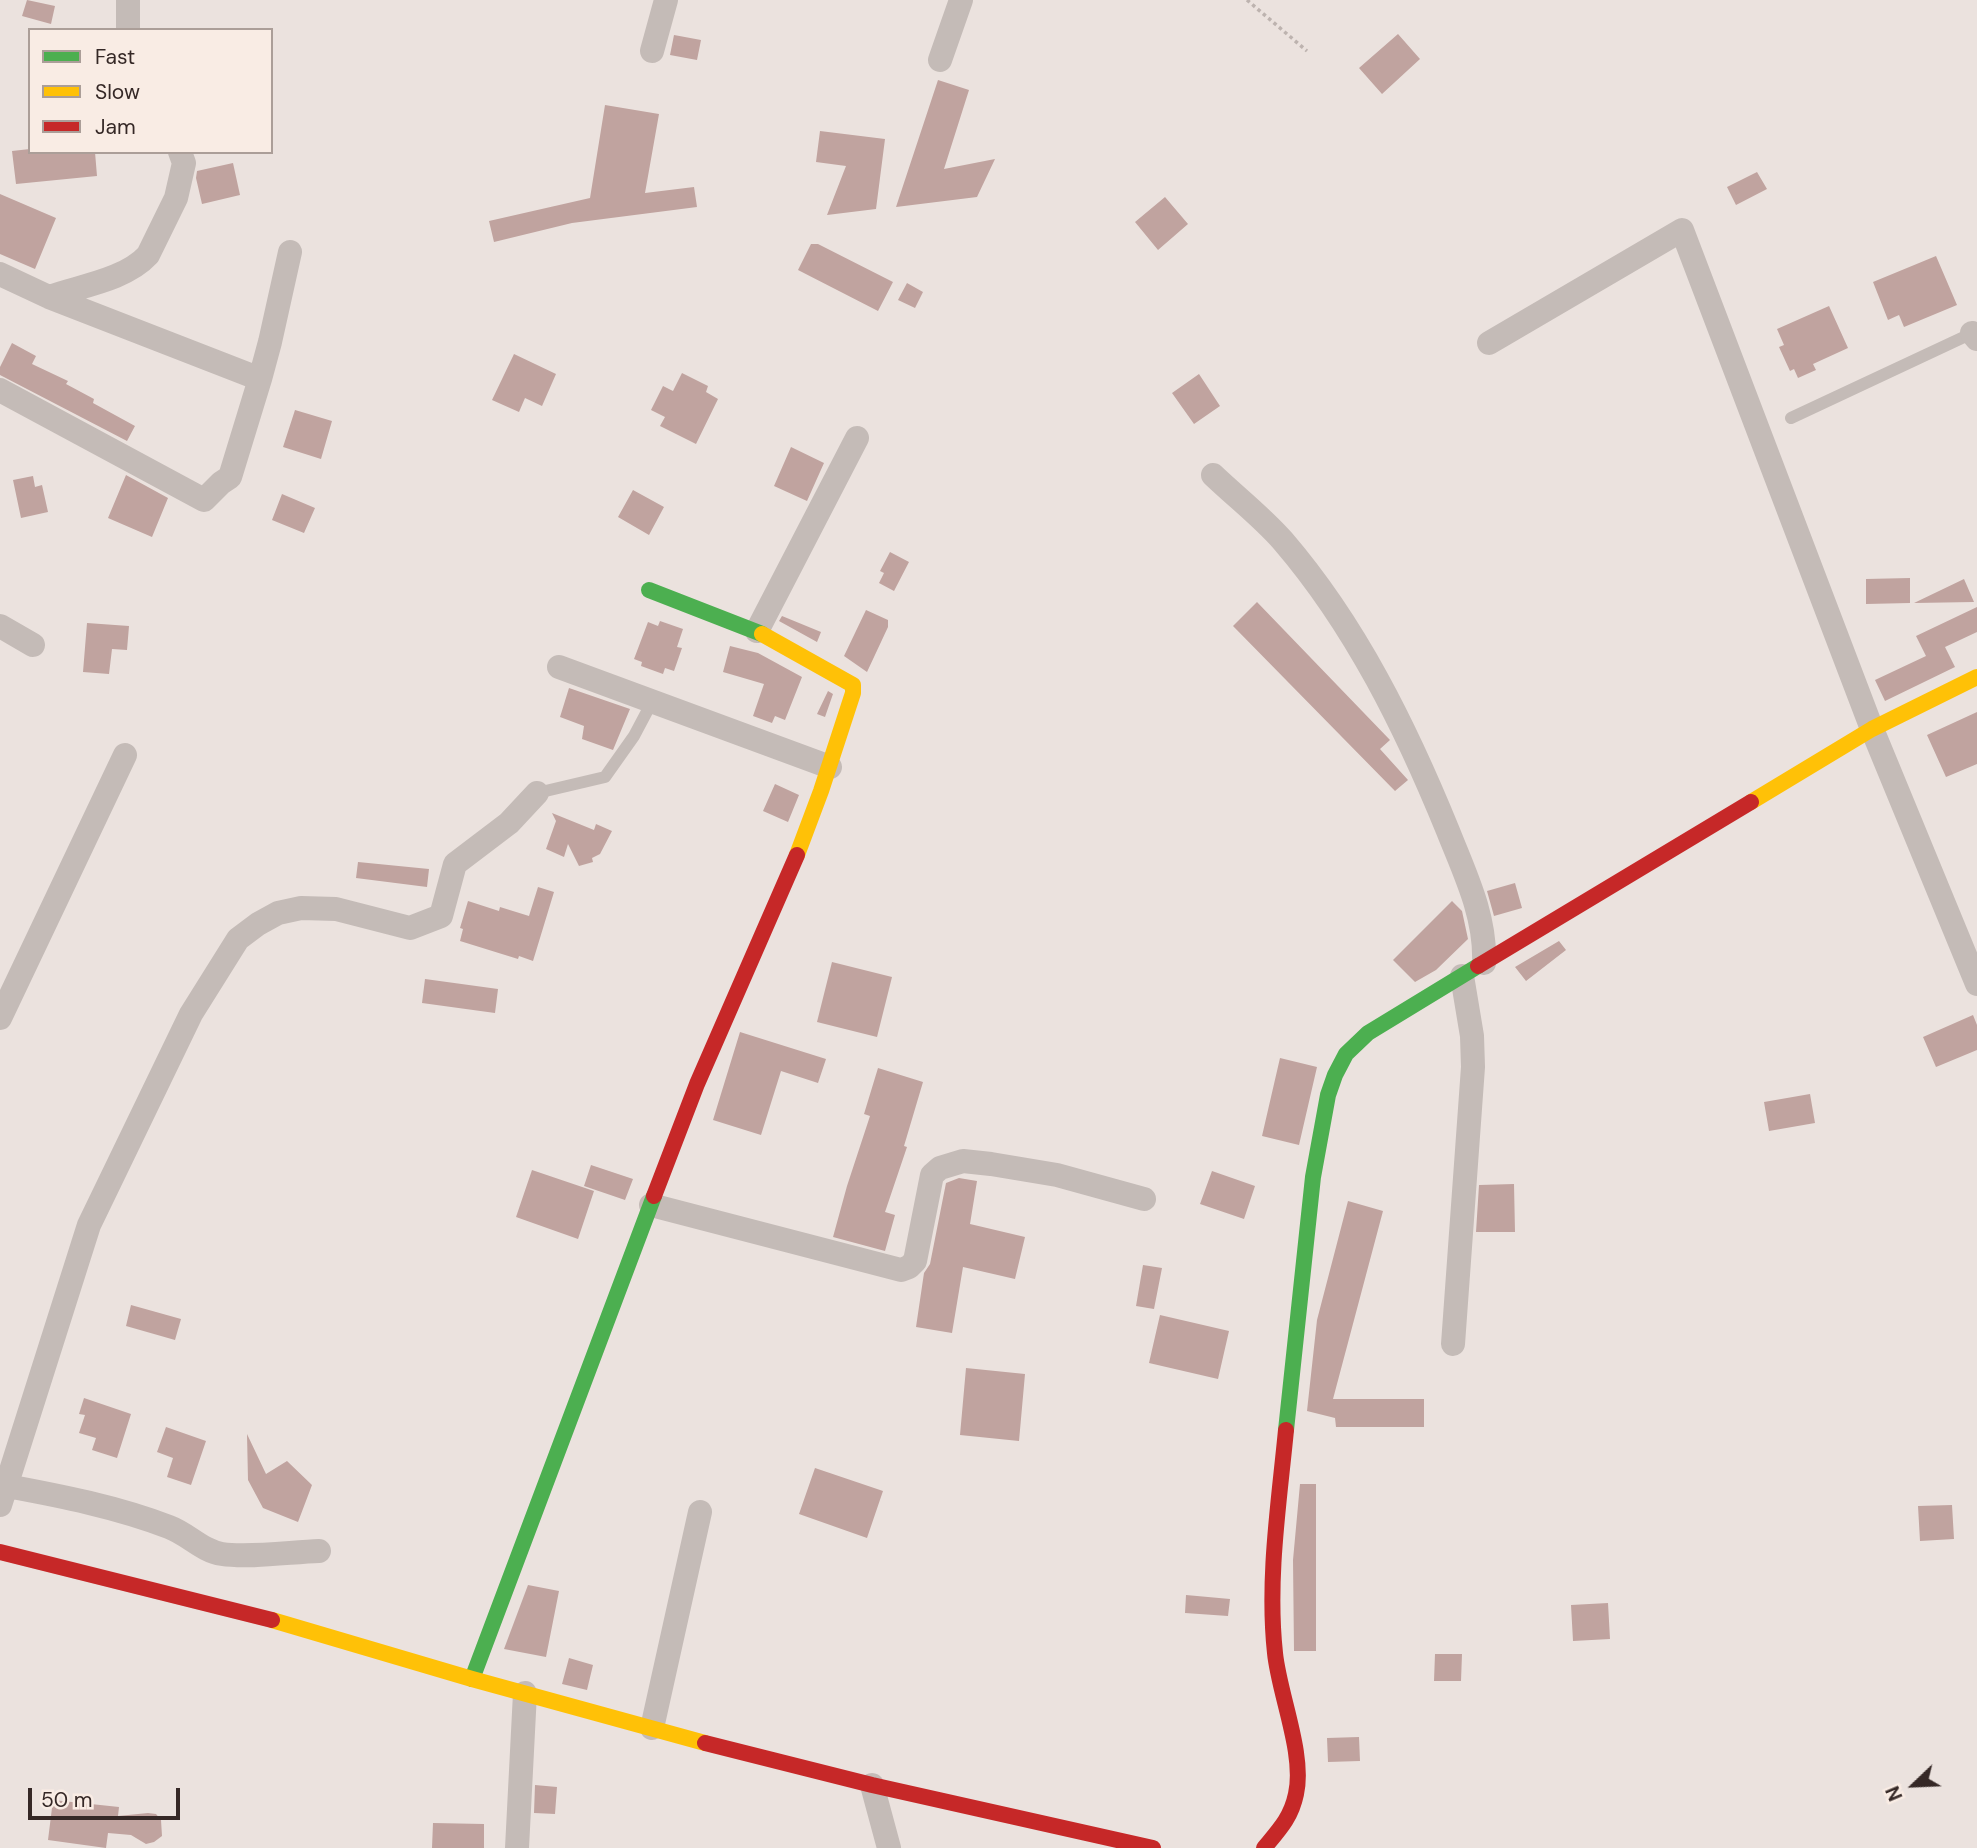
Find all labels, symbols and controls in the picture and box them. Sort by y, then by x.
legend [28,28,273,154]
text: Fast [95,43,135,71]
text: Slow [95,78,140,106]
text: Jam [95,113,136,141]
north arrow [1879,1750,1949,1820]
scale bar [32,1774,184,1818]
text: N [1880,1782,1908,1805]
text: 50 m [41,1786,92,1814]

